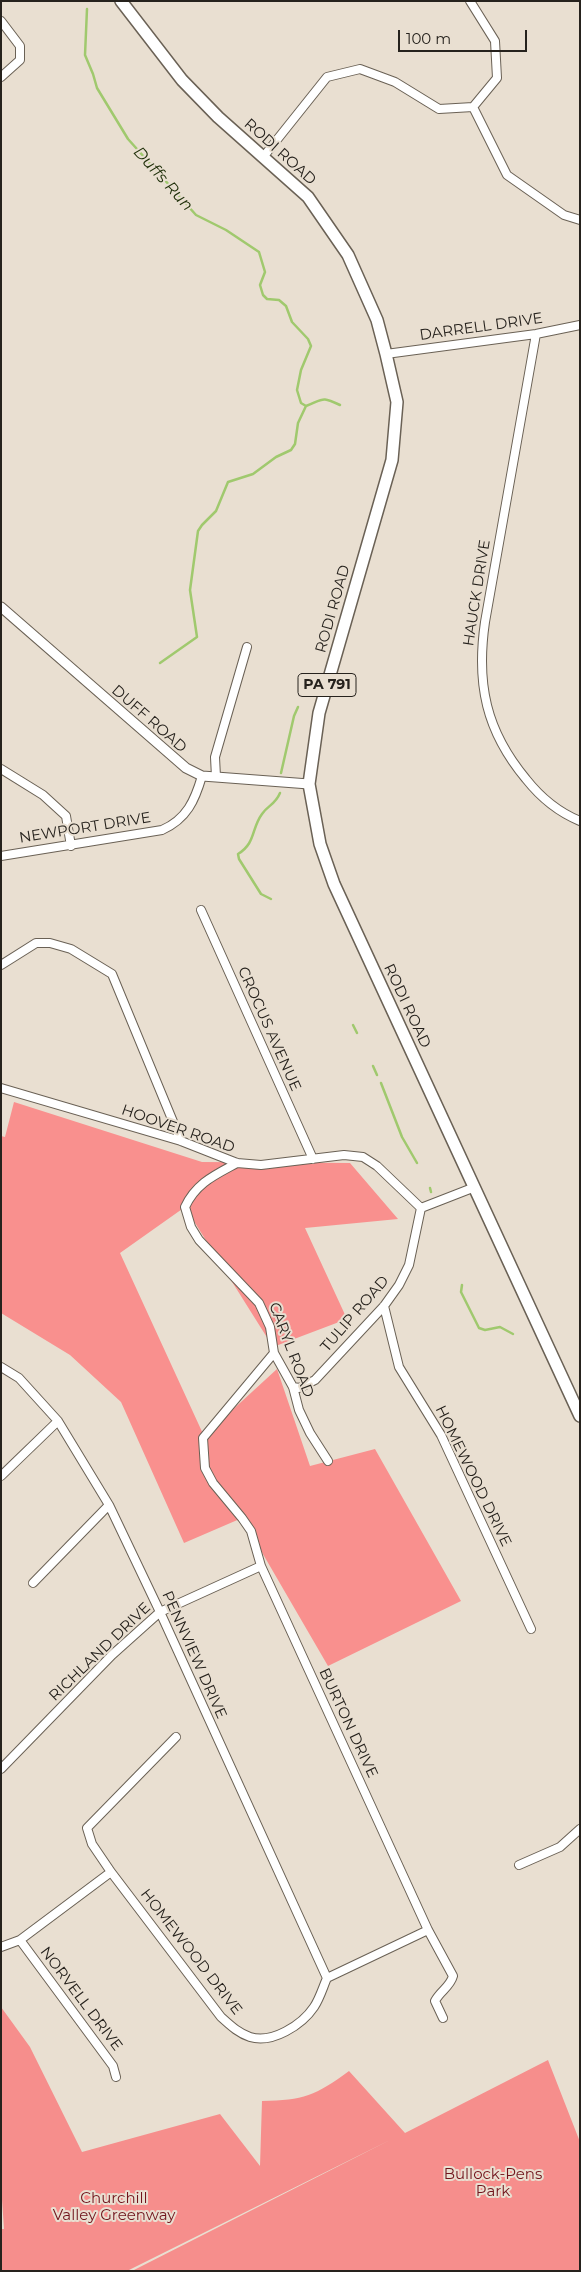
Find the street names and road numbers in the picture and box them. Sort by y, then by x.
street label: RODI ROAD [240,115,320,189]
street label: DARRELL DRIVE [418,309,544,345]
street label: HAUCK DRIVE [460,538,494,648]
street label: RODI ROAD [312,563,354,655]
road number: PA 791 [298,674,356,696]
street label: DUFF ROAD [108,681,190,757]
street label: NEWPORT DRIVE [18,809,152,847]
street label: RODI ROAD [380,961,434,1051]
street label: CROCUS AVENUE [233,964,305,1094]
street label: HOOVER ROAD [119,1101,237,1157]
street label: TULIP ROAD [317,1272,393,1356]
street label: CARYL ROAD [265,1300,317,1400]
street label: HOMEWOOD DRIVE [431,1403,515,1549]
street label: PENNVIEW DRIVE [158,1588,230,1722]
street label: RICHLAND DRIVE [46,1599,154,1705]
street label: BURTON DRIVE [315,1665,381,1781]
street label: HOMEWOOD DRIVE [136,1886,246,2018]
street label: NORVELL DRIVE [36,1944,126,2054]

